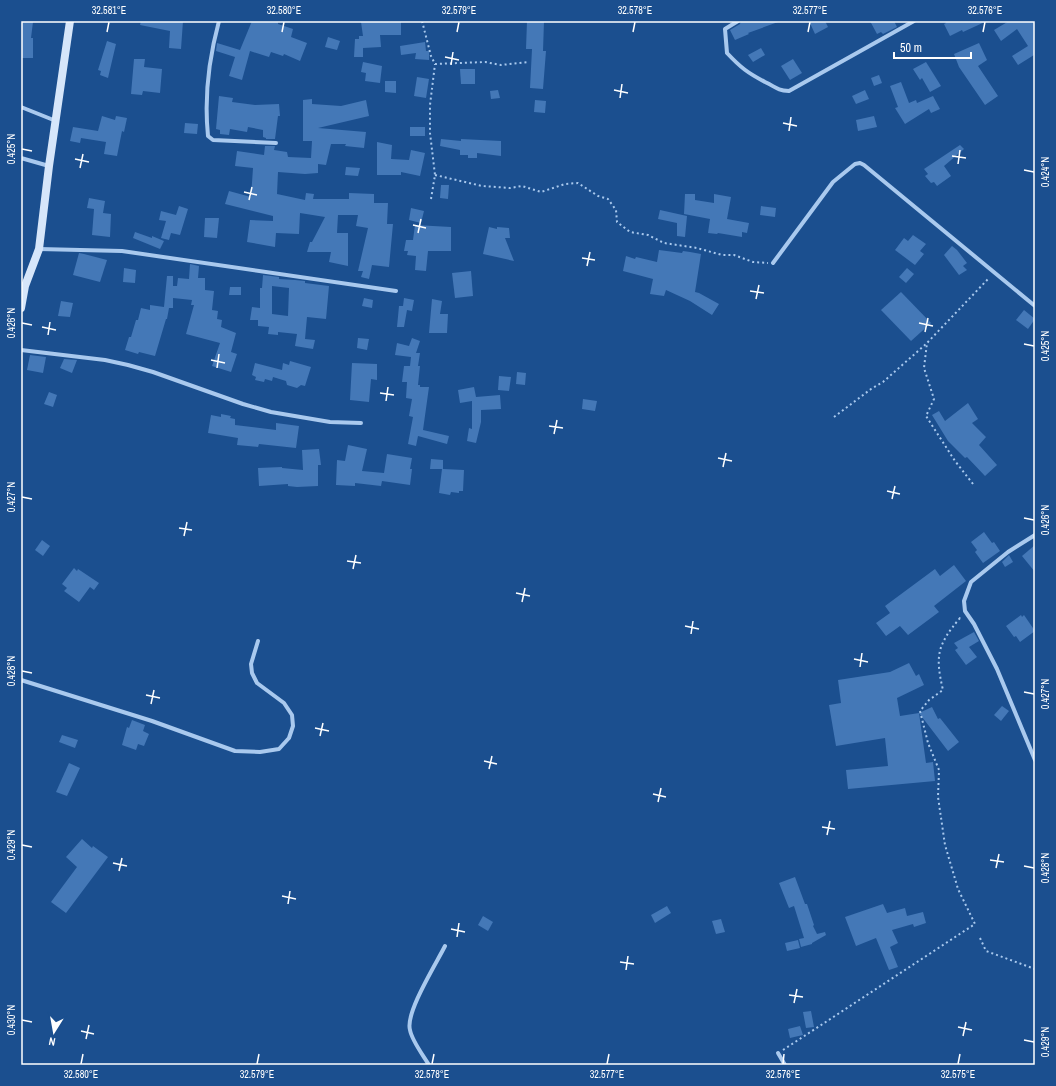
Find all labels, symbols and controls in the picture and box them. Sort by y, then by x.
text: 32.581°E [92,4,126,17]
text: 32.580°E [267,4,301,17]
text: 32.579°E [442,4,476,17]
text: 32.578°E [618,4,652,17]
text: 32.577°E [793,4,827,17]
text: 32.576°E [968,4,1002,17]
scale bar [894,34,971,60]
text: 50 m [900,40,922,56]
text: 0.425°N [5,134,18,164]
text: 0.424°N [1039,157,1052,187]
text: 0.426°N [5,308,18,338]
text: 0.425°N [1039,331,1052,361]
text: 0.427°N [5,482,18,512]
text: 0.426°N [1039,505,1052,535]
text: 0.428°N [5,656,18,686]
text: 0.427°N [1039,679,1052,709]
text: 0.429°N [5,830,18,860]
text: 0.428°N [1039,853,1052,883]
text: 0.430°N [5,1005,18,1035]
north arrow [34,1012,74,1052]
text: 0.429°N [1039,1027,1052,1057]
text: N [48,1034,57,1049]
text: 32.580°E [64,1068,98,1081]
text: 32.579°E [240,1068,274,1081]
text: 32.578°E [415,1068,449,1081]
text: 32.577°E [590,1068,624,1081]
text: 32.576°E [766,1068,800,1081]
text: 32.575°E [941,1068,975,1081]

